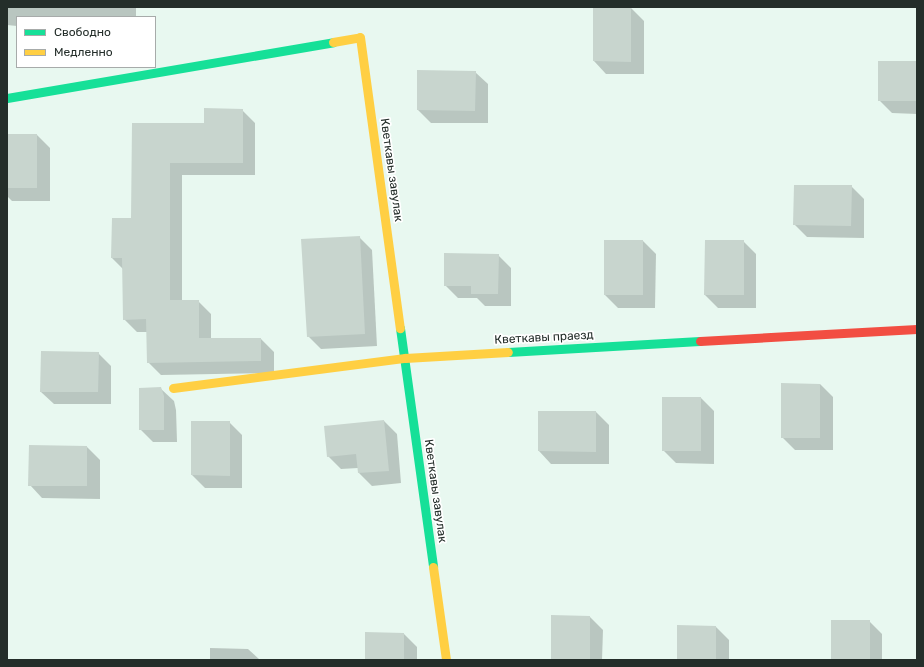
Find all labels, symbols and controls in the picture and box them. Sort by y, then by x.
legend [16,16,156,68]
text: Свободно [54,25,111,39]
text: Медленно [54,45,113,59]
street label: Кветкавы завулак [377,117,405,223]
street label: Кветкавы праезд [494,328,594,348]
street label: Кветкавы завулак [421,438,449,544]

